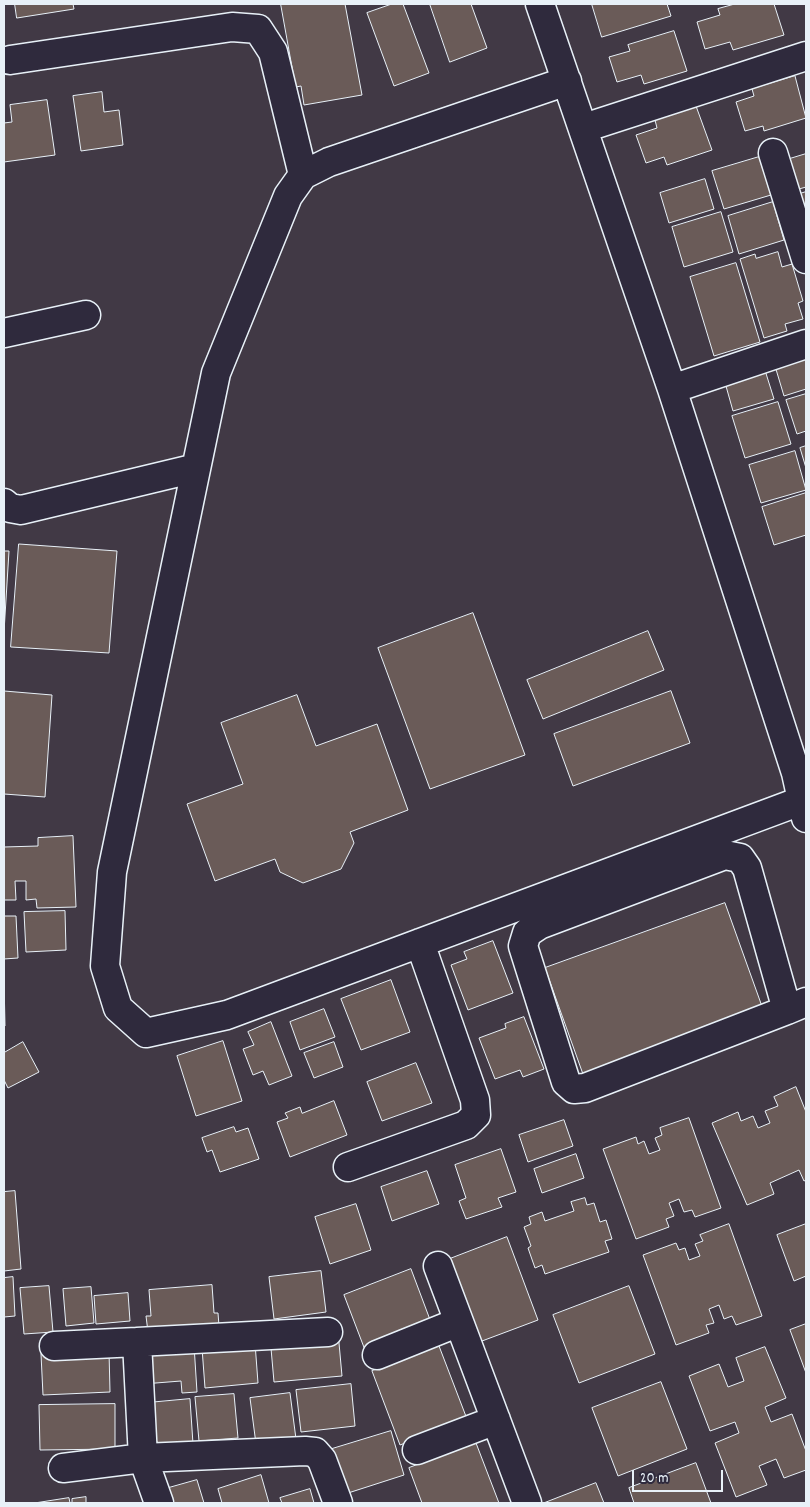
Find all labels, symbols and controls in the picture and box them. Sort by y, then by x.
scale bar [635,1460,726,1492]
text: 20 m [640,1468,668,1490]

